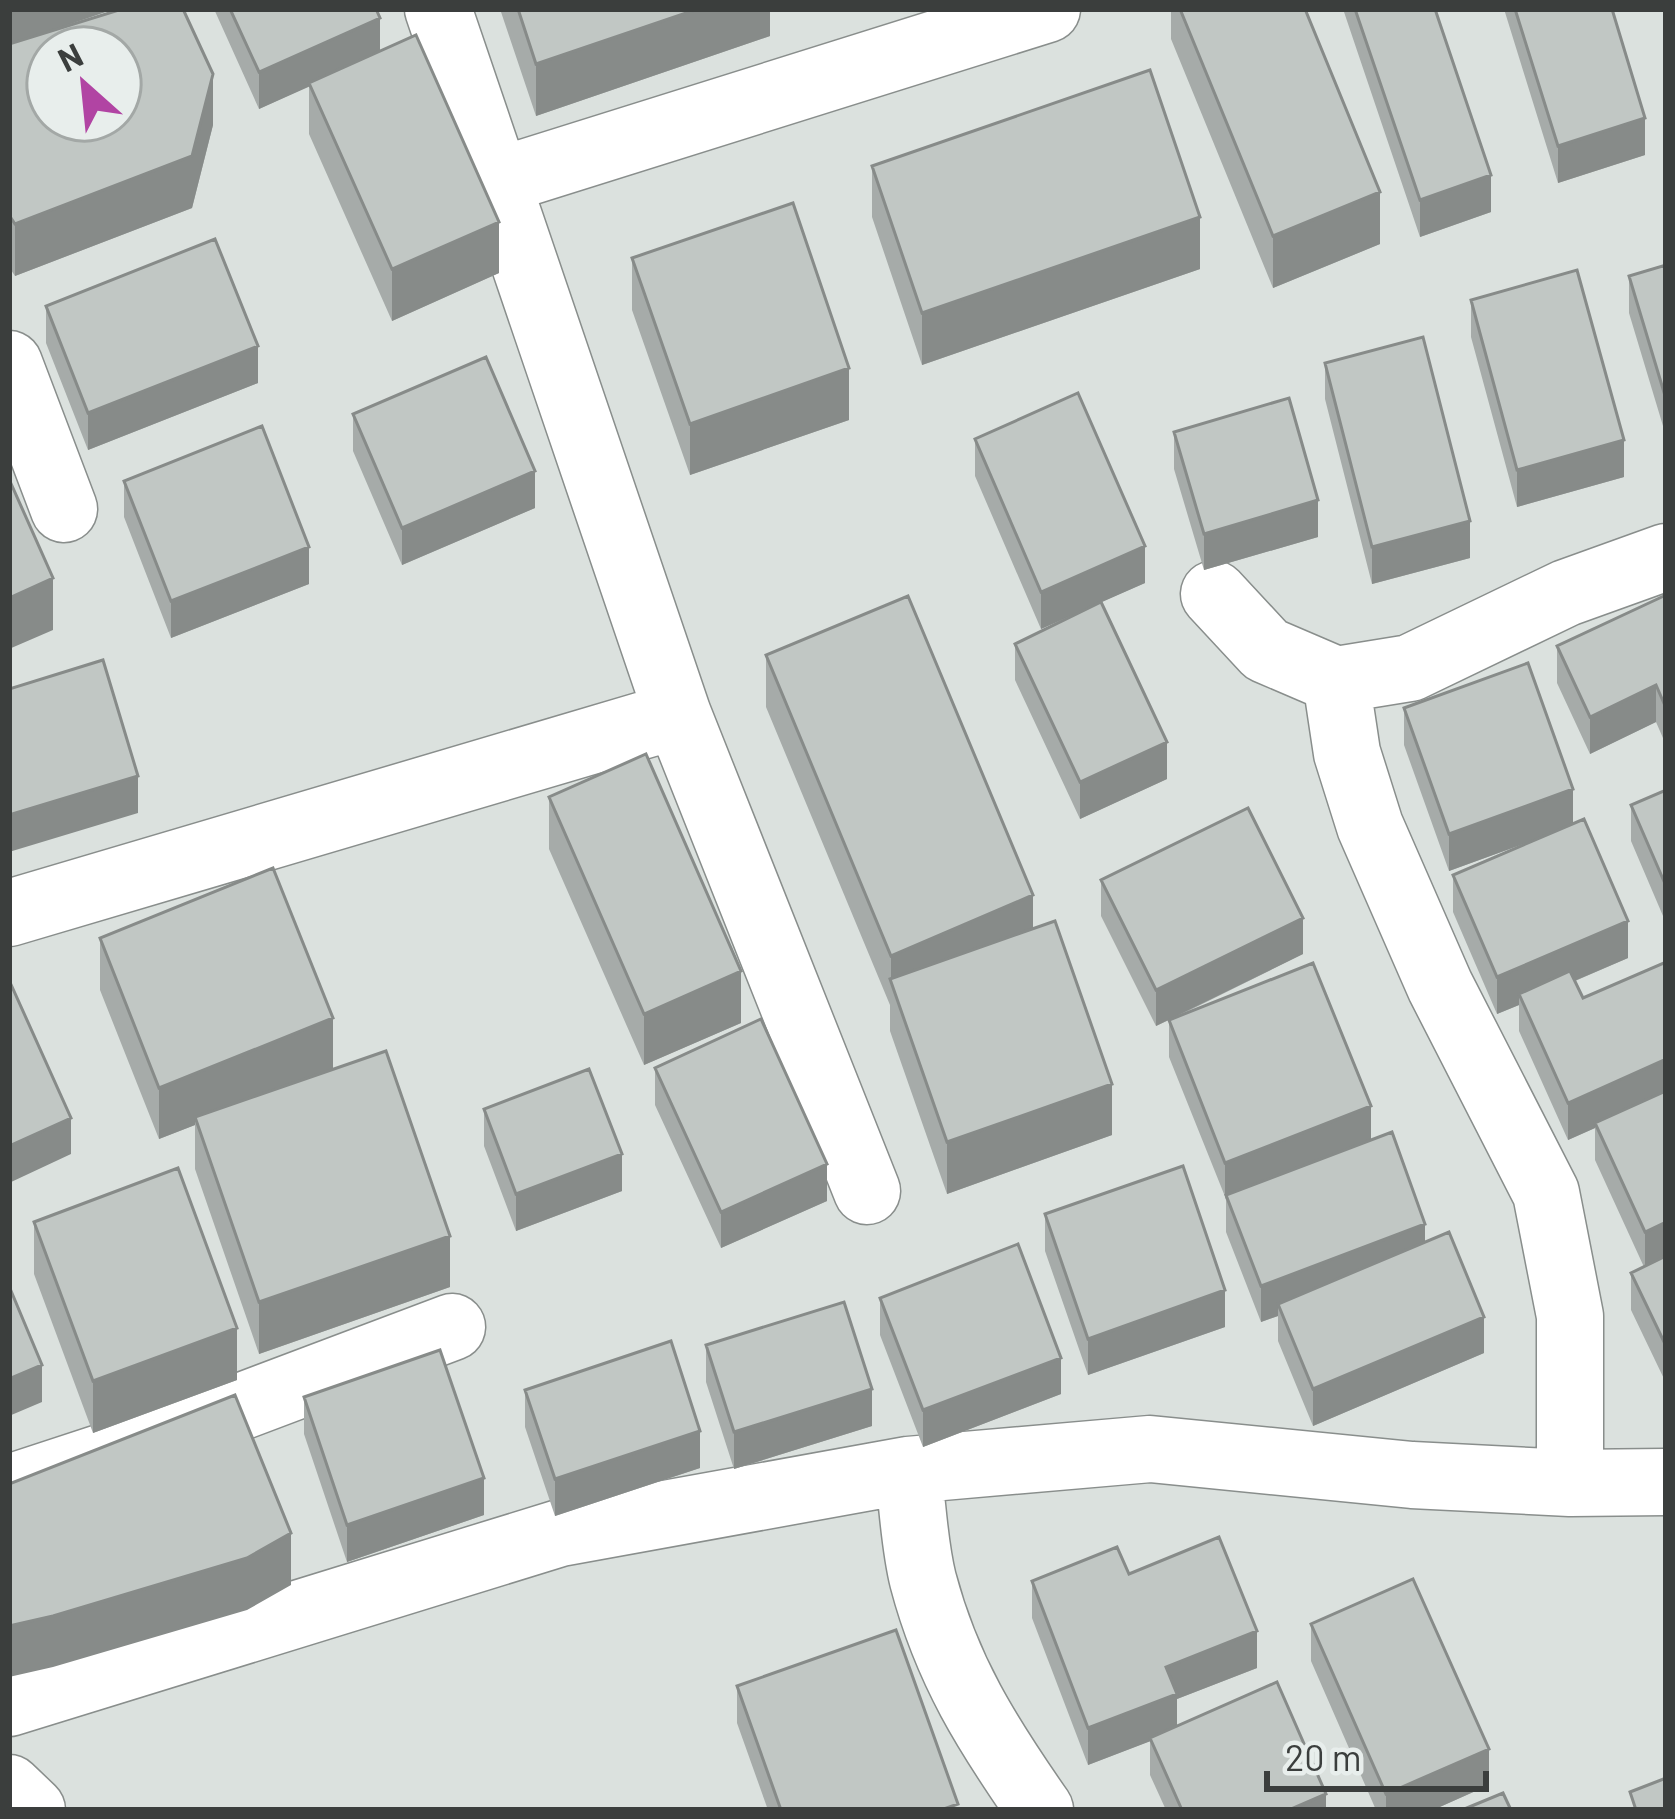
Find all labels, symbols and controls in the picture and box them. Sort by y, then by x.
north arrow [24,24,144,144]
text: N [51,34,89,79]
scale bar [1267,1717,1486,1791]
text: 20 m [1285,1735,1362,1778]

